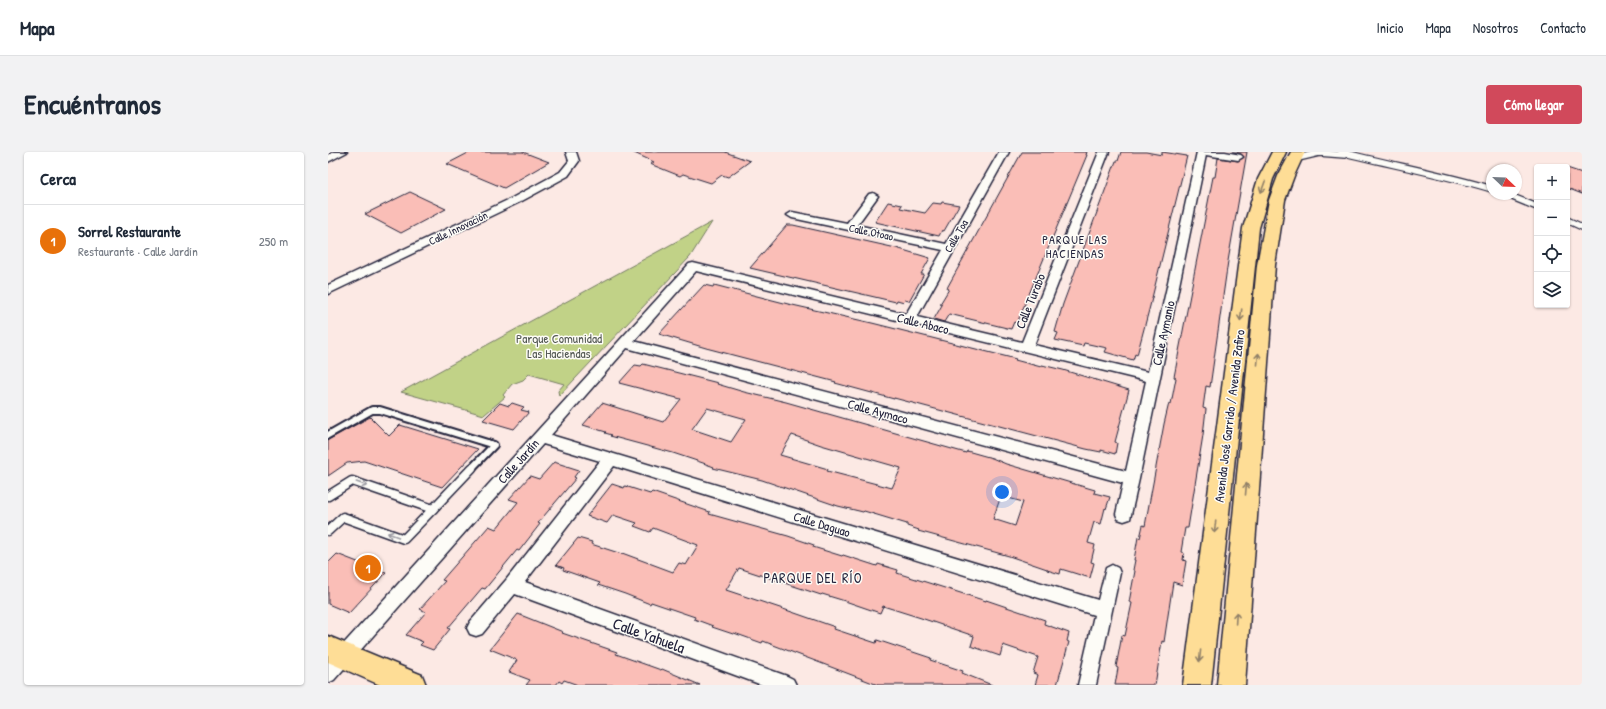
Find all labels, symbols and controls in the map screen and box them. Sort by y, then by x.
text: Mapa [20,15,54,41]
text: Inicio [1377,18,1403,37]
text: Mapa [1425,18,1451,37]
text: Nosotros [1473,18,1518,37]
text: Contacto [1540,18,1586,37]
text: Encuéntranos [24,85,161,123]
button: Cómo llegar [1486,85,1582,124]
north arrow [1486,164,1522,200]
map controls [1534,164,1570,308]
button: + [1534,164,1570,200]
text: Cerca [40,167,76,190]
one-way arrow [1258,181,1266,193]
button: − [1534,200,1570,236]
street label: Calle Innovación [426,208,490,248]
street label: Calle Toa [941,216,971,255]
street label: Calle Otoao [847,220,895,244]
text: Sorrel Restaurante [78,221,181,242]
district label: PARQUE LAS HACIENDAS [1042,231,1108,262]
text: 1 [51,232,55,250]
text: 250 m [259,232,288,250]
button: locate [1534,236,1570,272]
text: Restaurante · Calle Jardín [78,242,198,260]
street label: Calle Turabo [1011,271,1049,331]
button: layers [1534,272,1570,308]
street label: Calle Aymanio [1147,299,1179,367]
street label: Calle Abaco [895,308,951,338]
one-way arrow [1237,308,1245,321]
park label: Parque Comunidad Las Haciendas [516,329,602,362]
street label: Avenida José Garrido / Avenida Zafiro [1209,329,1249,503]
one-way arrow [1254,353,1261,366]
street label: Calle Aymaco [846,394,910,428]
street label: Calle Jardín [493,435,543,487]
one-way arrow [356,481,368,489]
your location [992,482,1012,502]
one-way arrow [1243,483,1250,496]
street label: Calle Daguao [791,507,853,541]
one-way arrow [1211,520,1219,533]
one-way arrow [387,531,399,539]
pin: 1 [355,553,381,583]
district label: PARQUE DEL RÍO [764,568,862,587]
street label: Calle Yahuela [610,612,688,658]
one-way arrow [1233,612,1240,625]
one-way arrow [1196,649,1203,662]

